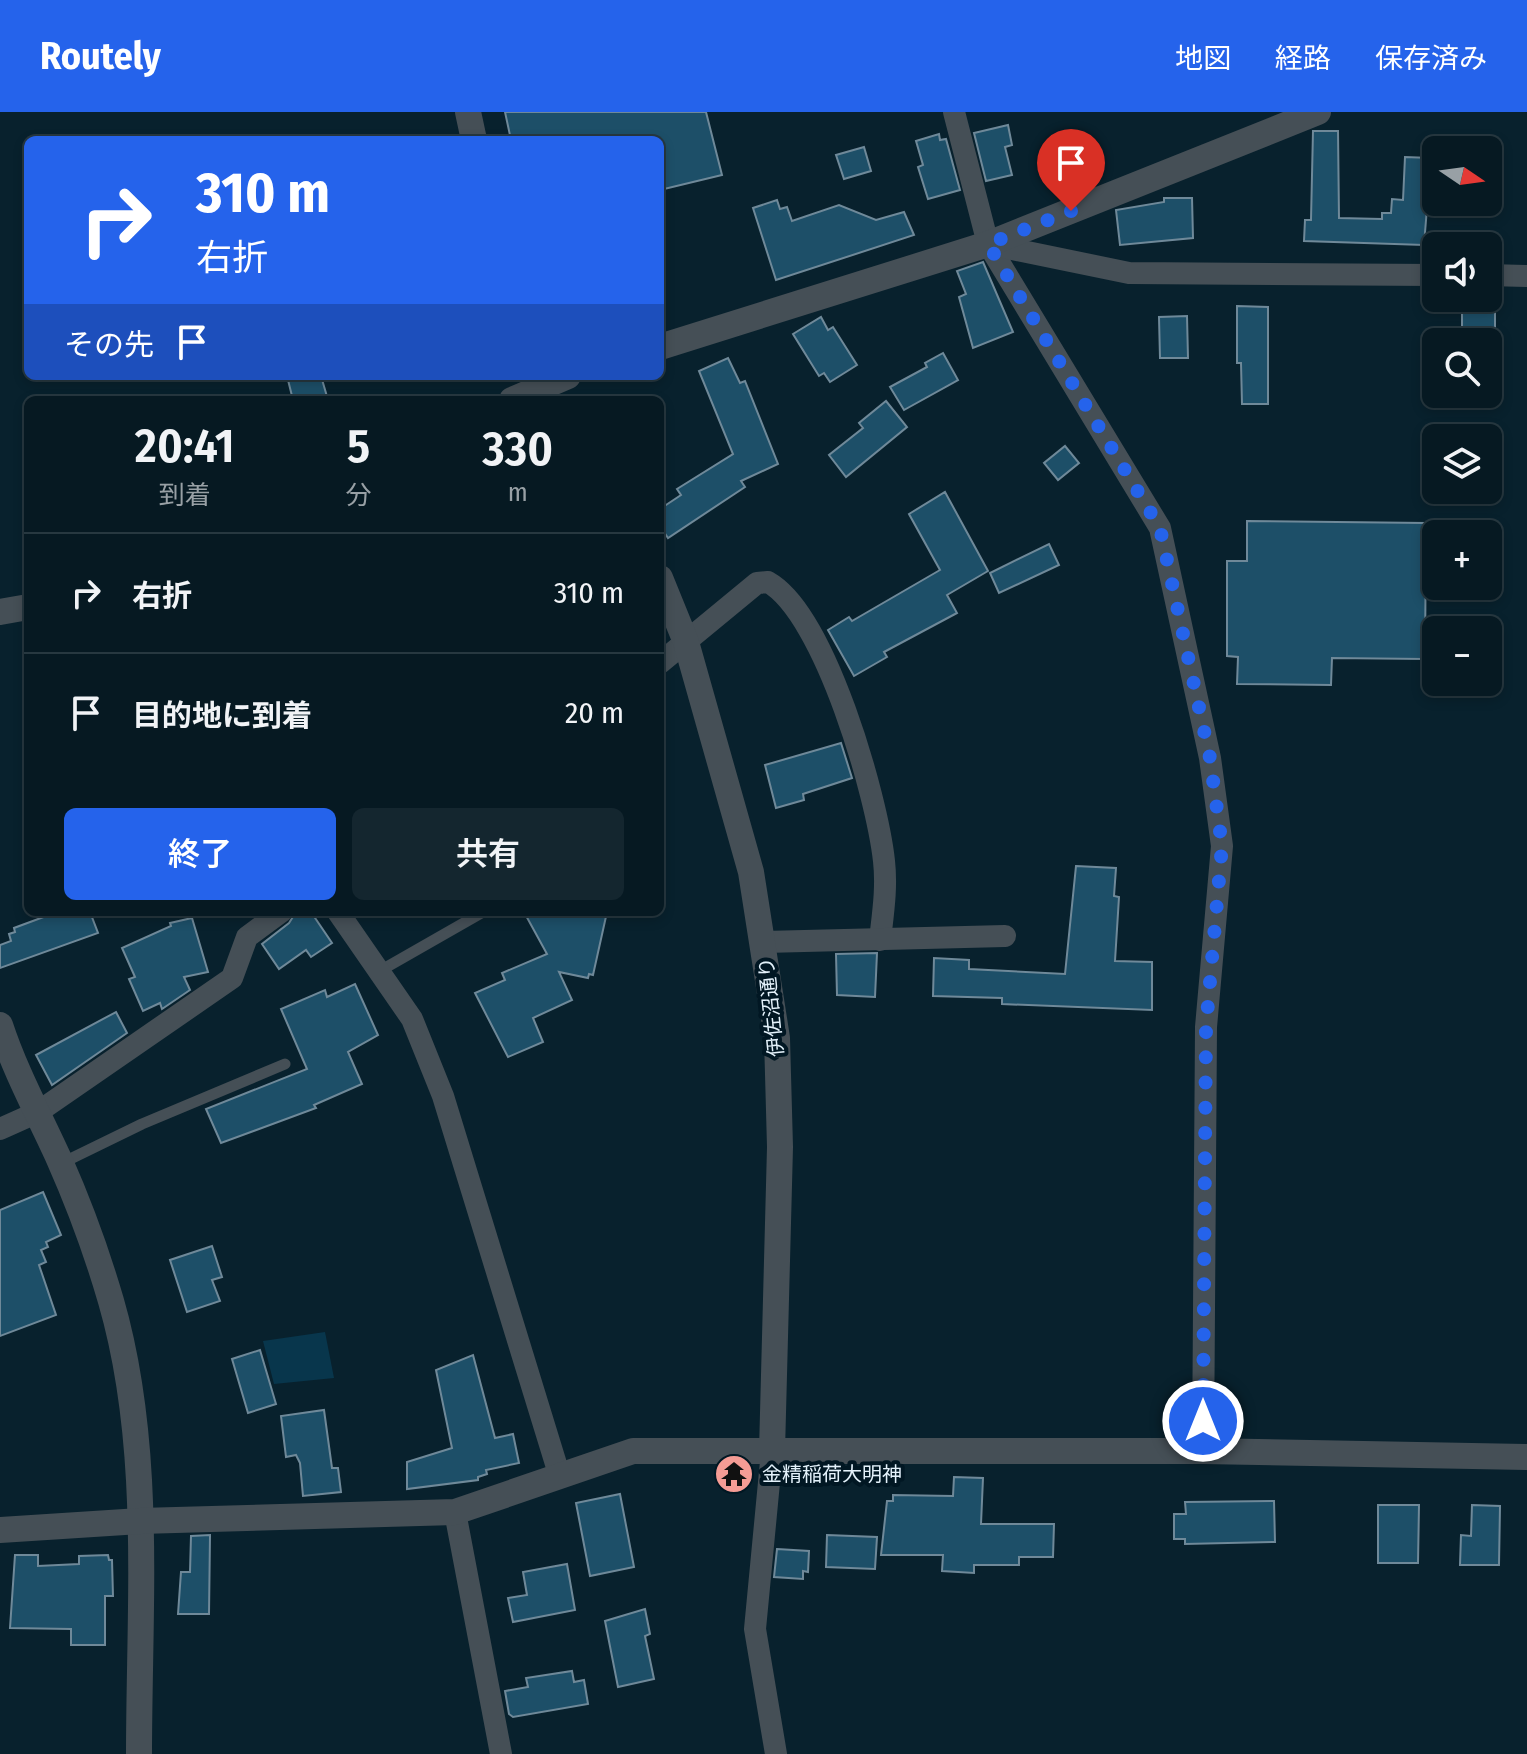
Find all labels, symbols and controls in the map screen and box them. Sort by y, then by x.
text: Routely [40,33,161,79]
text: 地図 [1175,42,1231,75]
text: 経路 [1275,42,1331,75]
text: 保存済み [1375,42,1487,75]
pin [1037,129,1105,211]
north arrow [1422,136,1502,216]
map controls [1422,136,1502,696]
icon: arrive [1049,141,1093,185]
text: 310 m [196,160,330,227]
icon: right [64,168,168,272]
button: sound [1422,232,1502,312]
text: 右折 [196,236,268,280]
icon: arrive [170,320,214,364]
text: その先 [64,327,154,363]
button: search [1422,328,1502,408]
text: 20:41 [135,417,235,475]
text: 5 [347,417,370,475]
text: 330 [482,420,553,478]
button: layers [1422,424,1502,504]
text: m [508,477,528,508]
text: 到着 [159,480,211,511]
text: 分 [345,480,372,511]
button: + [1422,520,1502,600]
icon: right [64,571,108,615]
text: 310 m [554,575,624,611]
text: 右折 [132,578,192,614]
button: − [1422,616,1502,696]
icon: arrive [64,691,108,735]
text: 20 m [565,695,624,731]
text: 目的地に到着 [132,698,312,734]
button: 終了 [64,808,336,900]
button: 共有 [352,808,624,900]
street label: 伊佐沼通り [754,956,788,1058]
position arrow [1161,1379,1245,1463]
temple icon: 金精稲荷大明神 [713,1453,755,1495]
place label: 金精稲荷大明神 [762,1462,902,1486]

